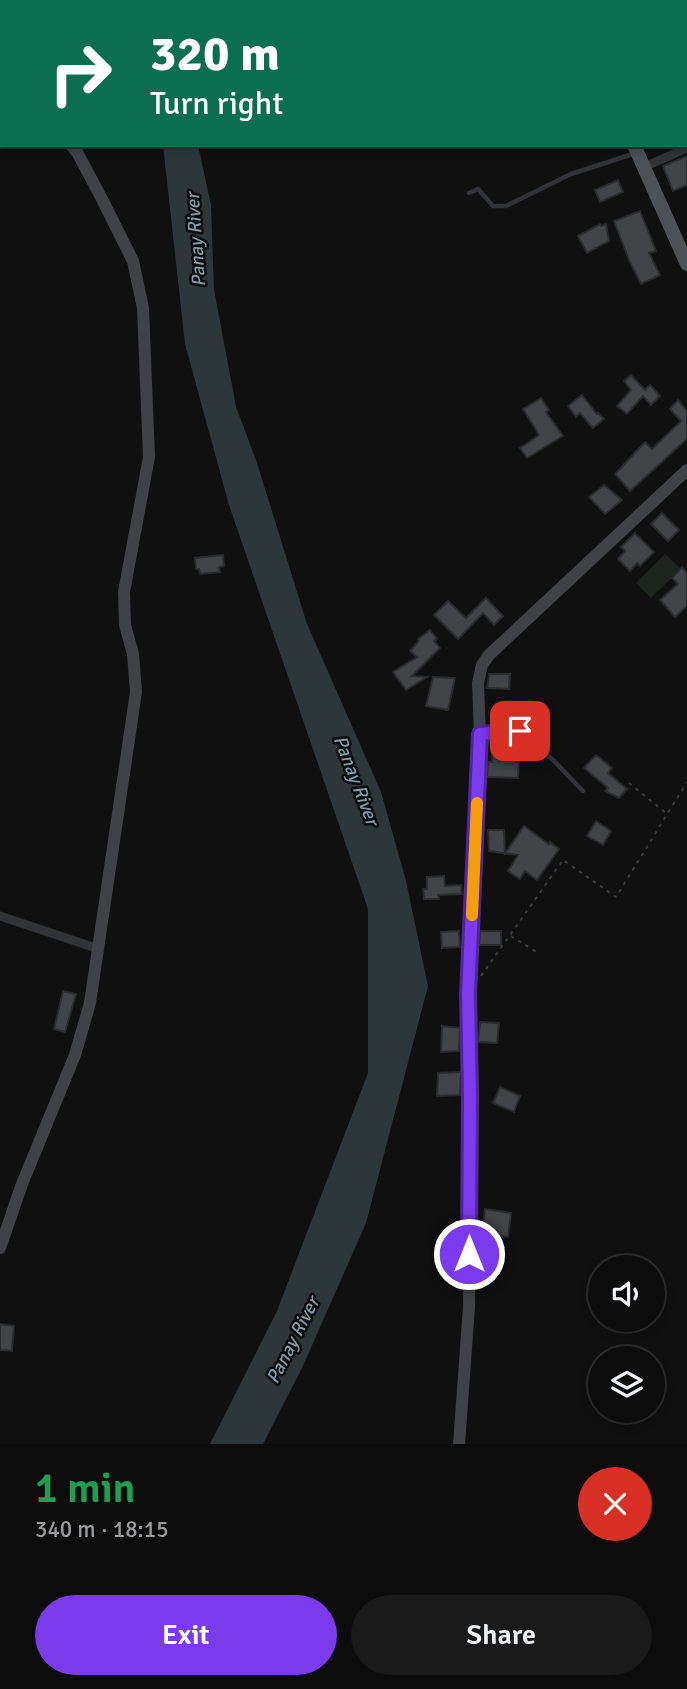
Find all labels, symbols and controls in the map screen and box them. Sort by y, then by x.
text: 320 m [150,24,280,84]
icon: right [35,28,126,119]
text: Turn right [150,84,283,123]
water label: Panay River [181,189,211,288]
pin [490,701,550,761]
icon: arrive [501,712,539,750]
water label: Panay River [328,732,385,831]
position arrow [432,1217,506,1291]
map controls [588,1255,665,1423]
button: sound [588,1255,665,1332]
water label: Panay River [261,1290,326,1388]
button: layers [588,1346,665,1423]
text: 1 min [35,1463,136,1514]
button: close [578,1467,652,1541]
text: 340 m · 18:15 [35,1515,169,1544]
button: Exit [35,1595,337,1675]
button: Share [351,1595,652,1675]

